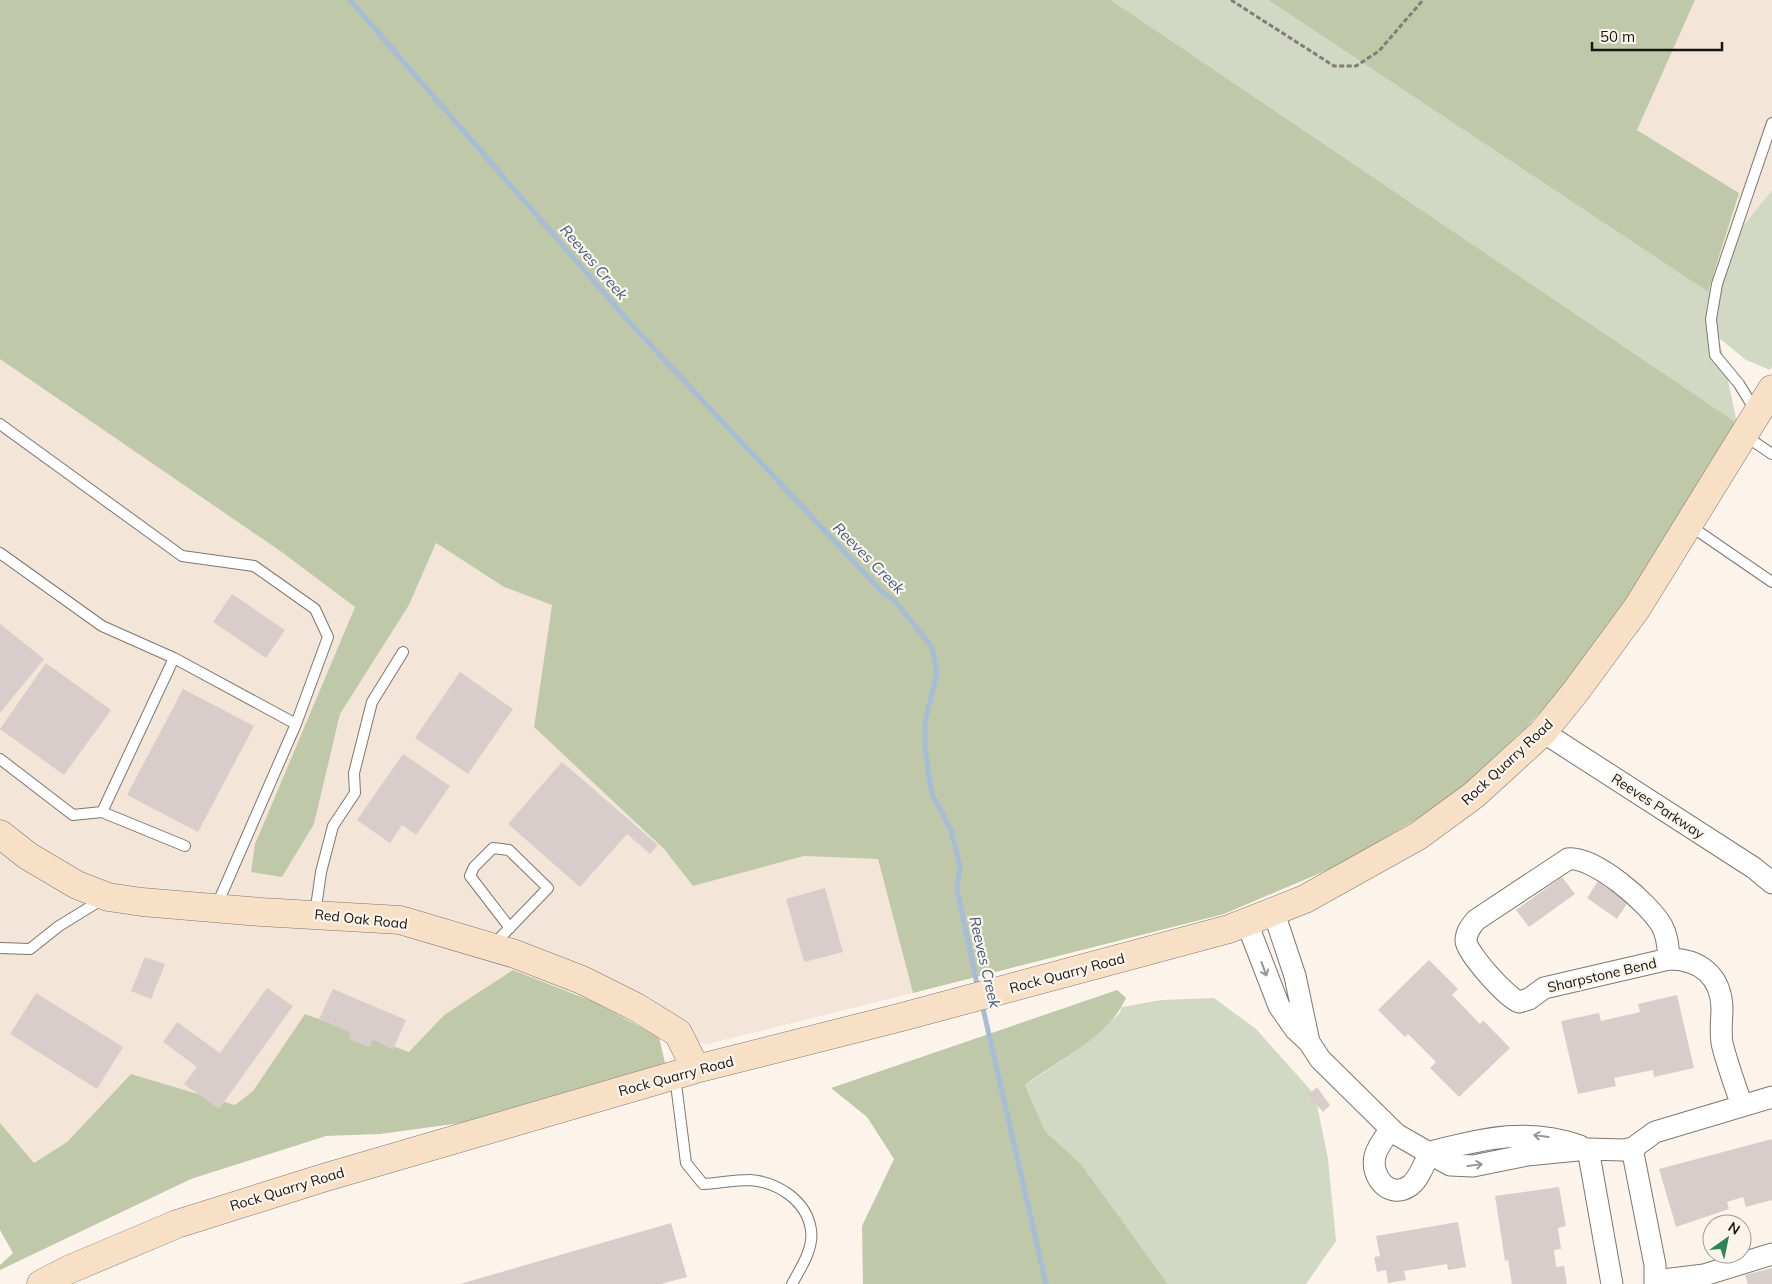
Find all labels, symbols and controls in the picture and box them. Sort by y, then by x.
scale bar [1592,20,1722,52]
text: 50 m [1600,27,1635,46]
water label: Reeves Creek [556,220,633,304]
water label: Reeves Creek [829,518,910,599]
street label: Rock Quarry Road [1457,715,1557,809]
street label: Reeves Parkway [1608,769,1708,843]
street label: Red Oak Road [314,905,408,933]
water label: Reeves Creek [965,914,1005,1011]
street label: Rock Quarry Road [1007,949,1127,997]
street label: Sharpstone Bend [1546,954,1658,996]
one-way arrow [1260,961,1269,976]
street label: Rock Quarry Road [616,1052,736,1100]
one-way arrow [1533,1131,1549,1141]
one-way arrow [1466,1160,1482,1170]
street label: Rock Quarry Road [228,1163,346,1215]
north arrow [1702,1214,1752,1264]
text: N [1725,1218,1743,1239]

